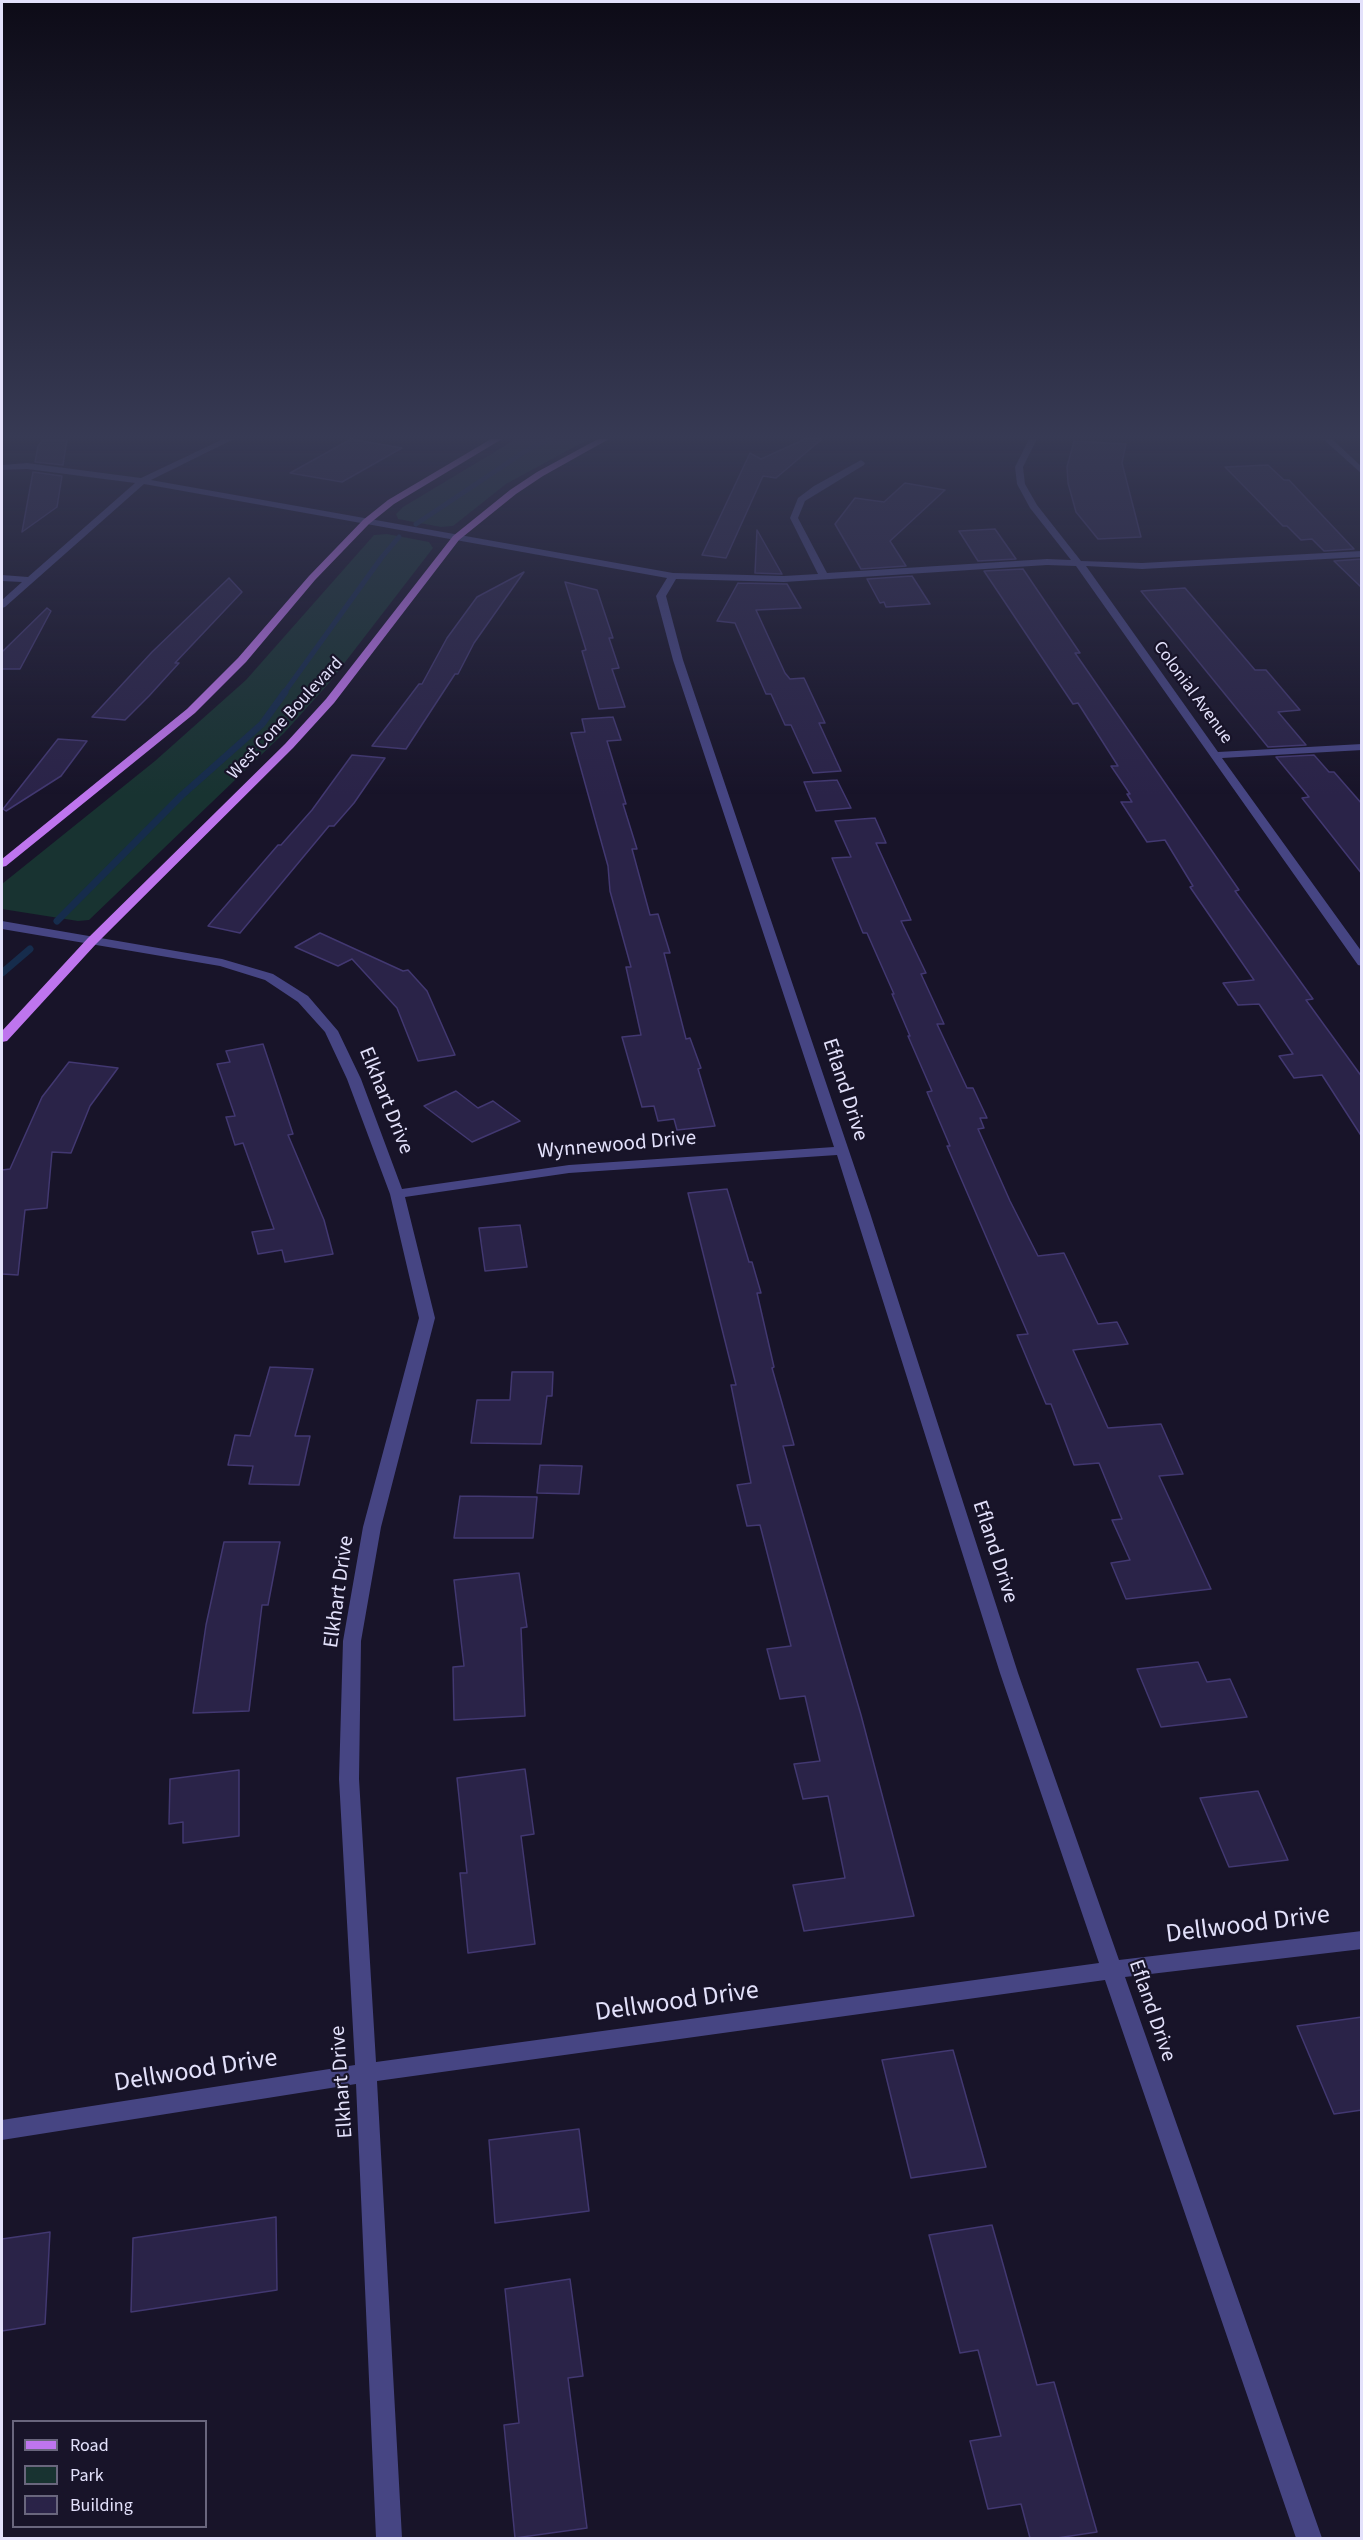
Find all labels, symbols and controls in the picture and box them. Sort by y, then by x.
street label: Colonial Avenue [1148,638,1236,748]
street label: West Cone Boulevard [224,653,348,785]
street label: Efland Drive [816,1036,872,1144]
street label: Elkhart Drive [352,1044,418,1158]
street label: Wynnewood Drive [537,1127,697,1165]
street label: Efland Drive [966,1498,1022,1606]
street label: Elkhart Drive [320,1534,360,1650]
street label: Dellwood Drive [1164,1900,1332,1952]
street label: Efland Drive [1122,1957,1180,2065]
street label: Dellwood Drive [593,1976,761,2030]
street label: Elkhart Drive [326,2025,360,2139]
street label: Dellwood Drive [112,2044,280,2100]
legend [12,2420,207,2528]
text: Road [70,2433,109,2458]
text: Park [70,2463,104,2488]
text: Building [70,2493,133,2518]

